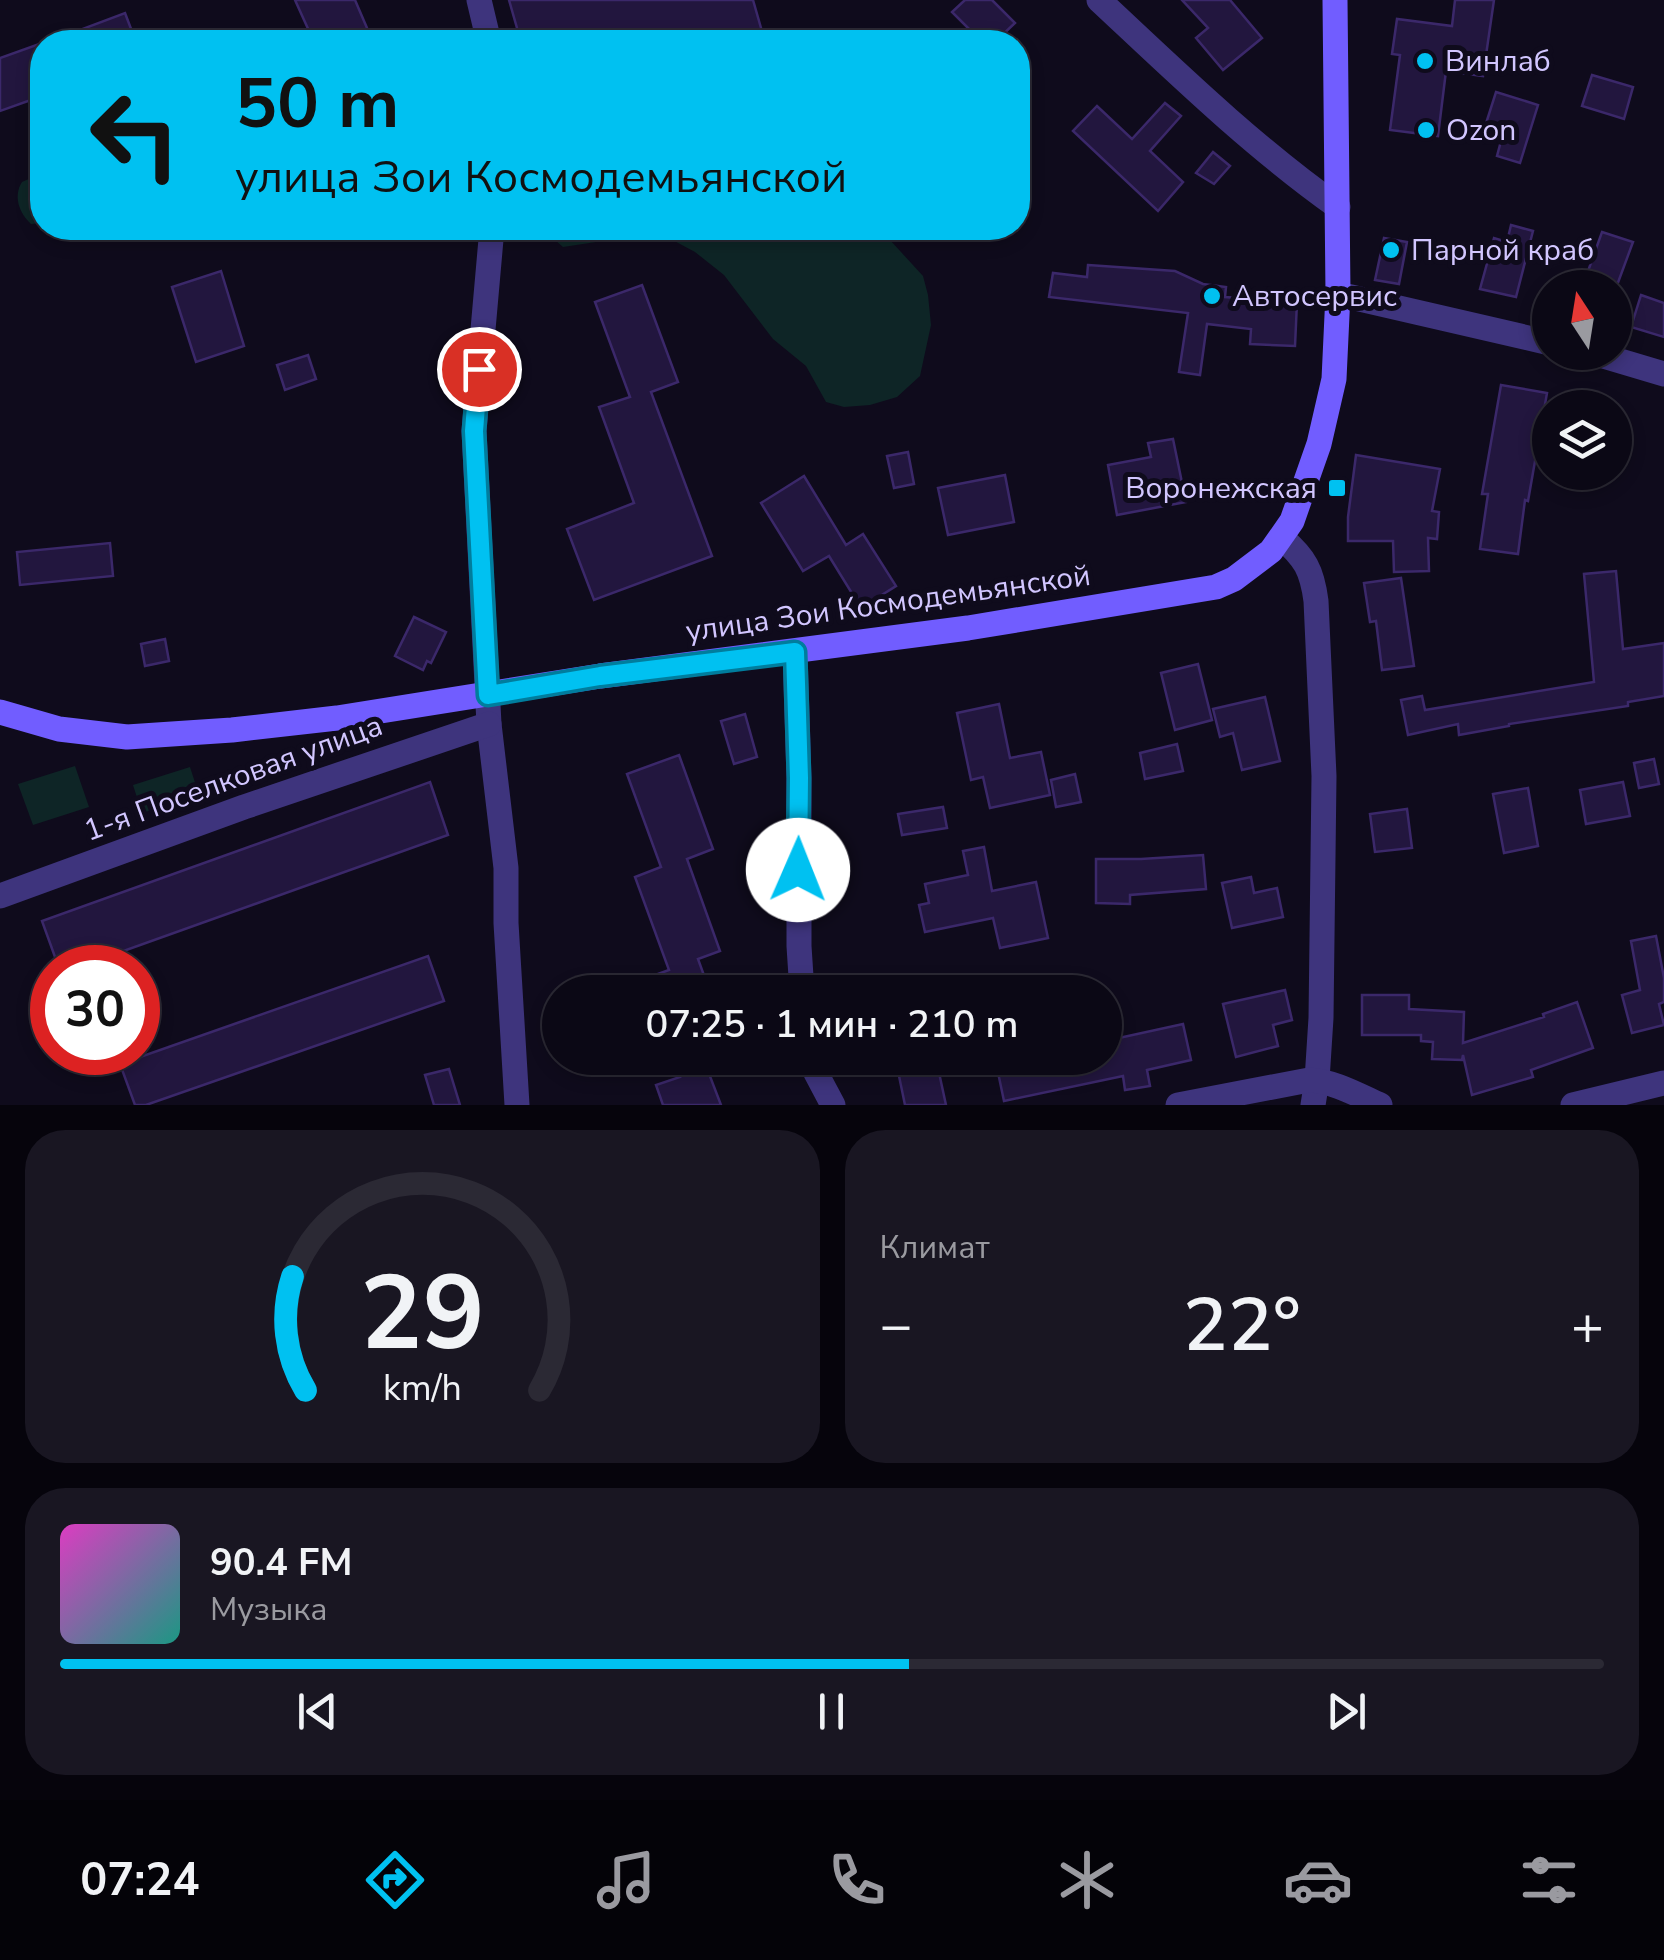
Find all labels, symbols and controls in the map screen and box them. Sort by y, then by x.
place label: Винлаб [1445,41,1551,82]
marker: Винлаб [1414,50,1436,72]
text: 50 m [235,56,399,152]
icon: left [70,70,200,200]
place label: Ozon [1446,110,1516,151]
marker: Ozon [1415,119,1437,141]
text: улица Зои Космодемьянской [235,147,847,208]
place label: Парной краб [1411,230,1594,271]
marker: Парной краб [1380,239,1402,261]
north arrow [1532,270,1632,370]
map controls [1532,270,1632,490]
place label: Автосервис [1232,276,1397,317]
marker: Автосервис [1201,285,1223,307]
pin [437,327,522,412]
icon: arrive [452,342,507,397]
button: layers [1532,390,1632,490]
place label: Воронежская [1125,468,1317,509]
marker: Воронежская [1326,477,1348,499]
street label: улица Зои Космодемьянской [683,555,1093,652]
street label: 1-я Поселковая улица [78,705,388,852]
position arrow [746,818,850,922]
speed limit sign: 30 [30,945,160,1075]
text: 07:25 · 1 мин · 210 m [646,999,1018,1050]
text: Климат [880,1226,990,1269]
text: 29 [360,1243,485,1385]
text: 22° [1183,1274,1301,1376]
text: − [880,1288,913,1363]
text: + [1571,1288,1604,1363]
text: km/h [383,1364,462,1413]
text: 90.4 FM [210,1537,352,1588]
text: Музыка [210,1588,327,1631]
icon: previous [290,1684,345,1739]
icon: pause [804,1684,859,1739]
icon: next [1319,1684,1374,1739]
icon: directions [360,1845,430,1915]
icon: music [591,1845,661,1915]
icon: phone [822,1845,892,1915]
icon: climate [1052,1845,1122,1915]
icon: car [1283,1845,1353,1915]
icon: filters [1514,1845,1584,1915]
text: 07:24 [80,1850,200,1911]

